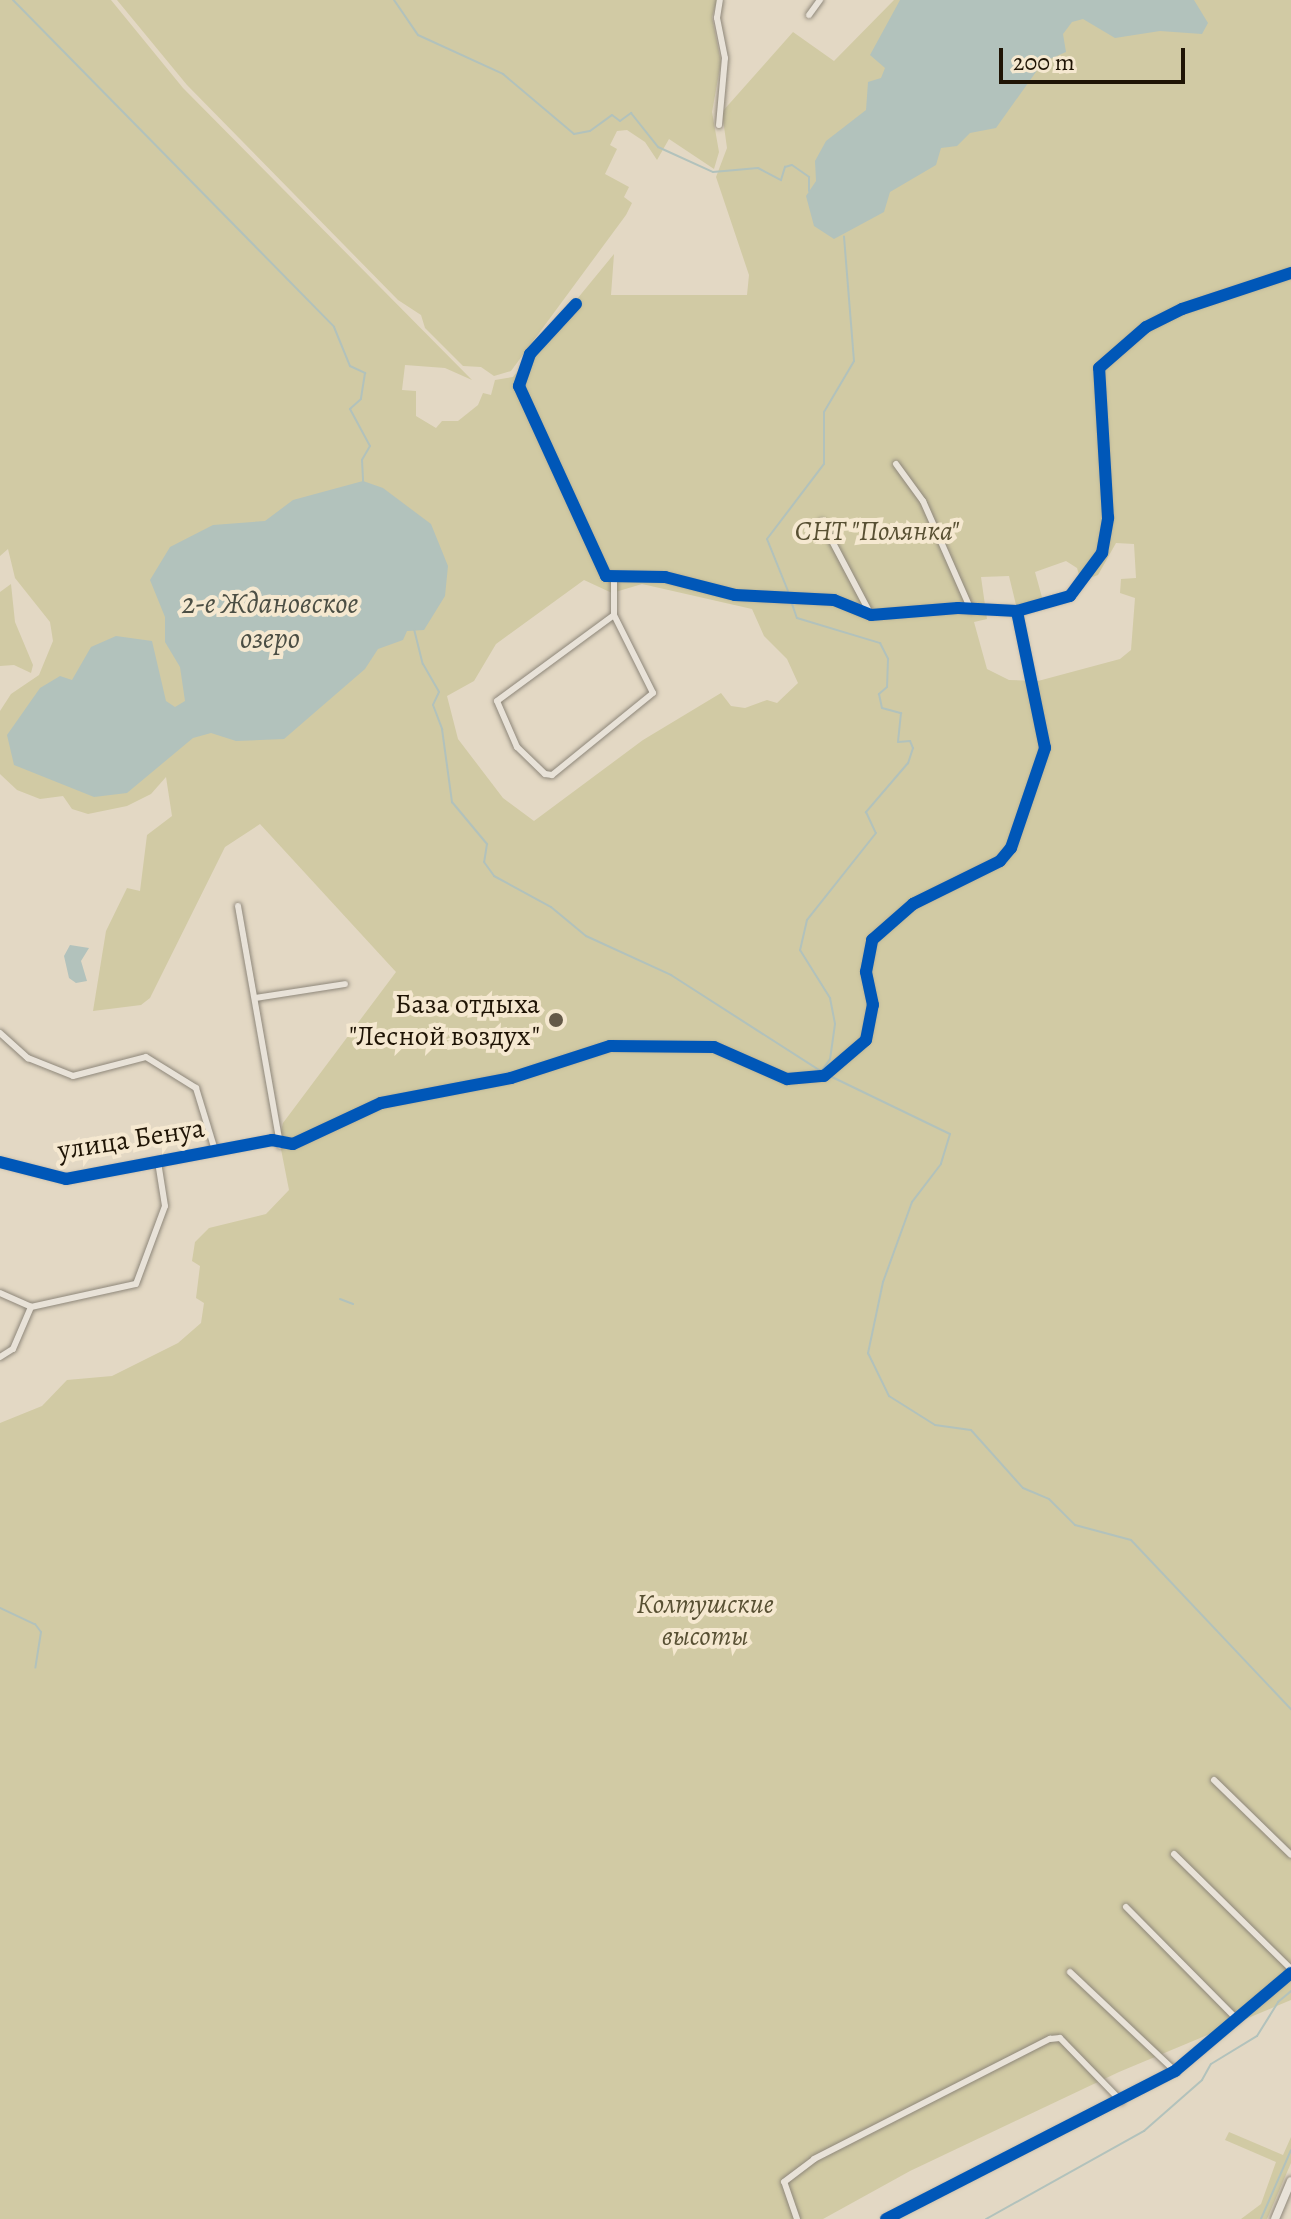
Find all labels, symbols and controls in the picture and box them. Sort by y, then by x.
scale bar [1003,32,1189,82]
text: 200 m [1013,46,1075,78]
park label: СНТ "Полянка" [795,514,959,548]
water label: 2-е Ждановское озеро [182,585,358,656]
place label: База отдыха "Лесной воздух" [349,987,540,1053]
marker: База отдыха "Лесной воздух" [547,1011,565,1029]
street label: улица Бенуа [55,1111,207,1167]
park label: Колтушские высоты [636,1587,774,1653]

